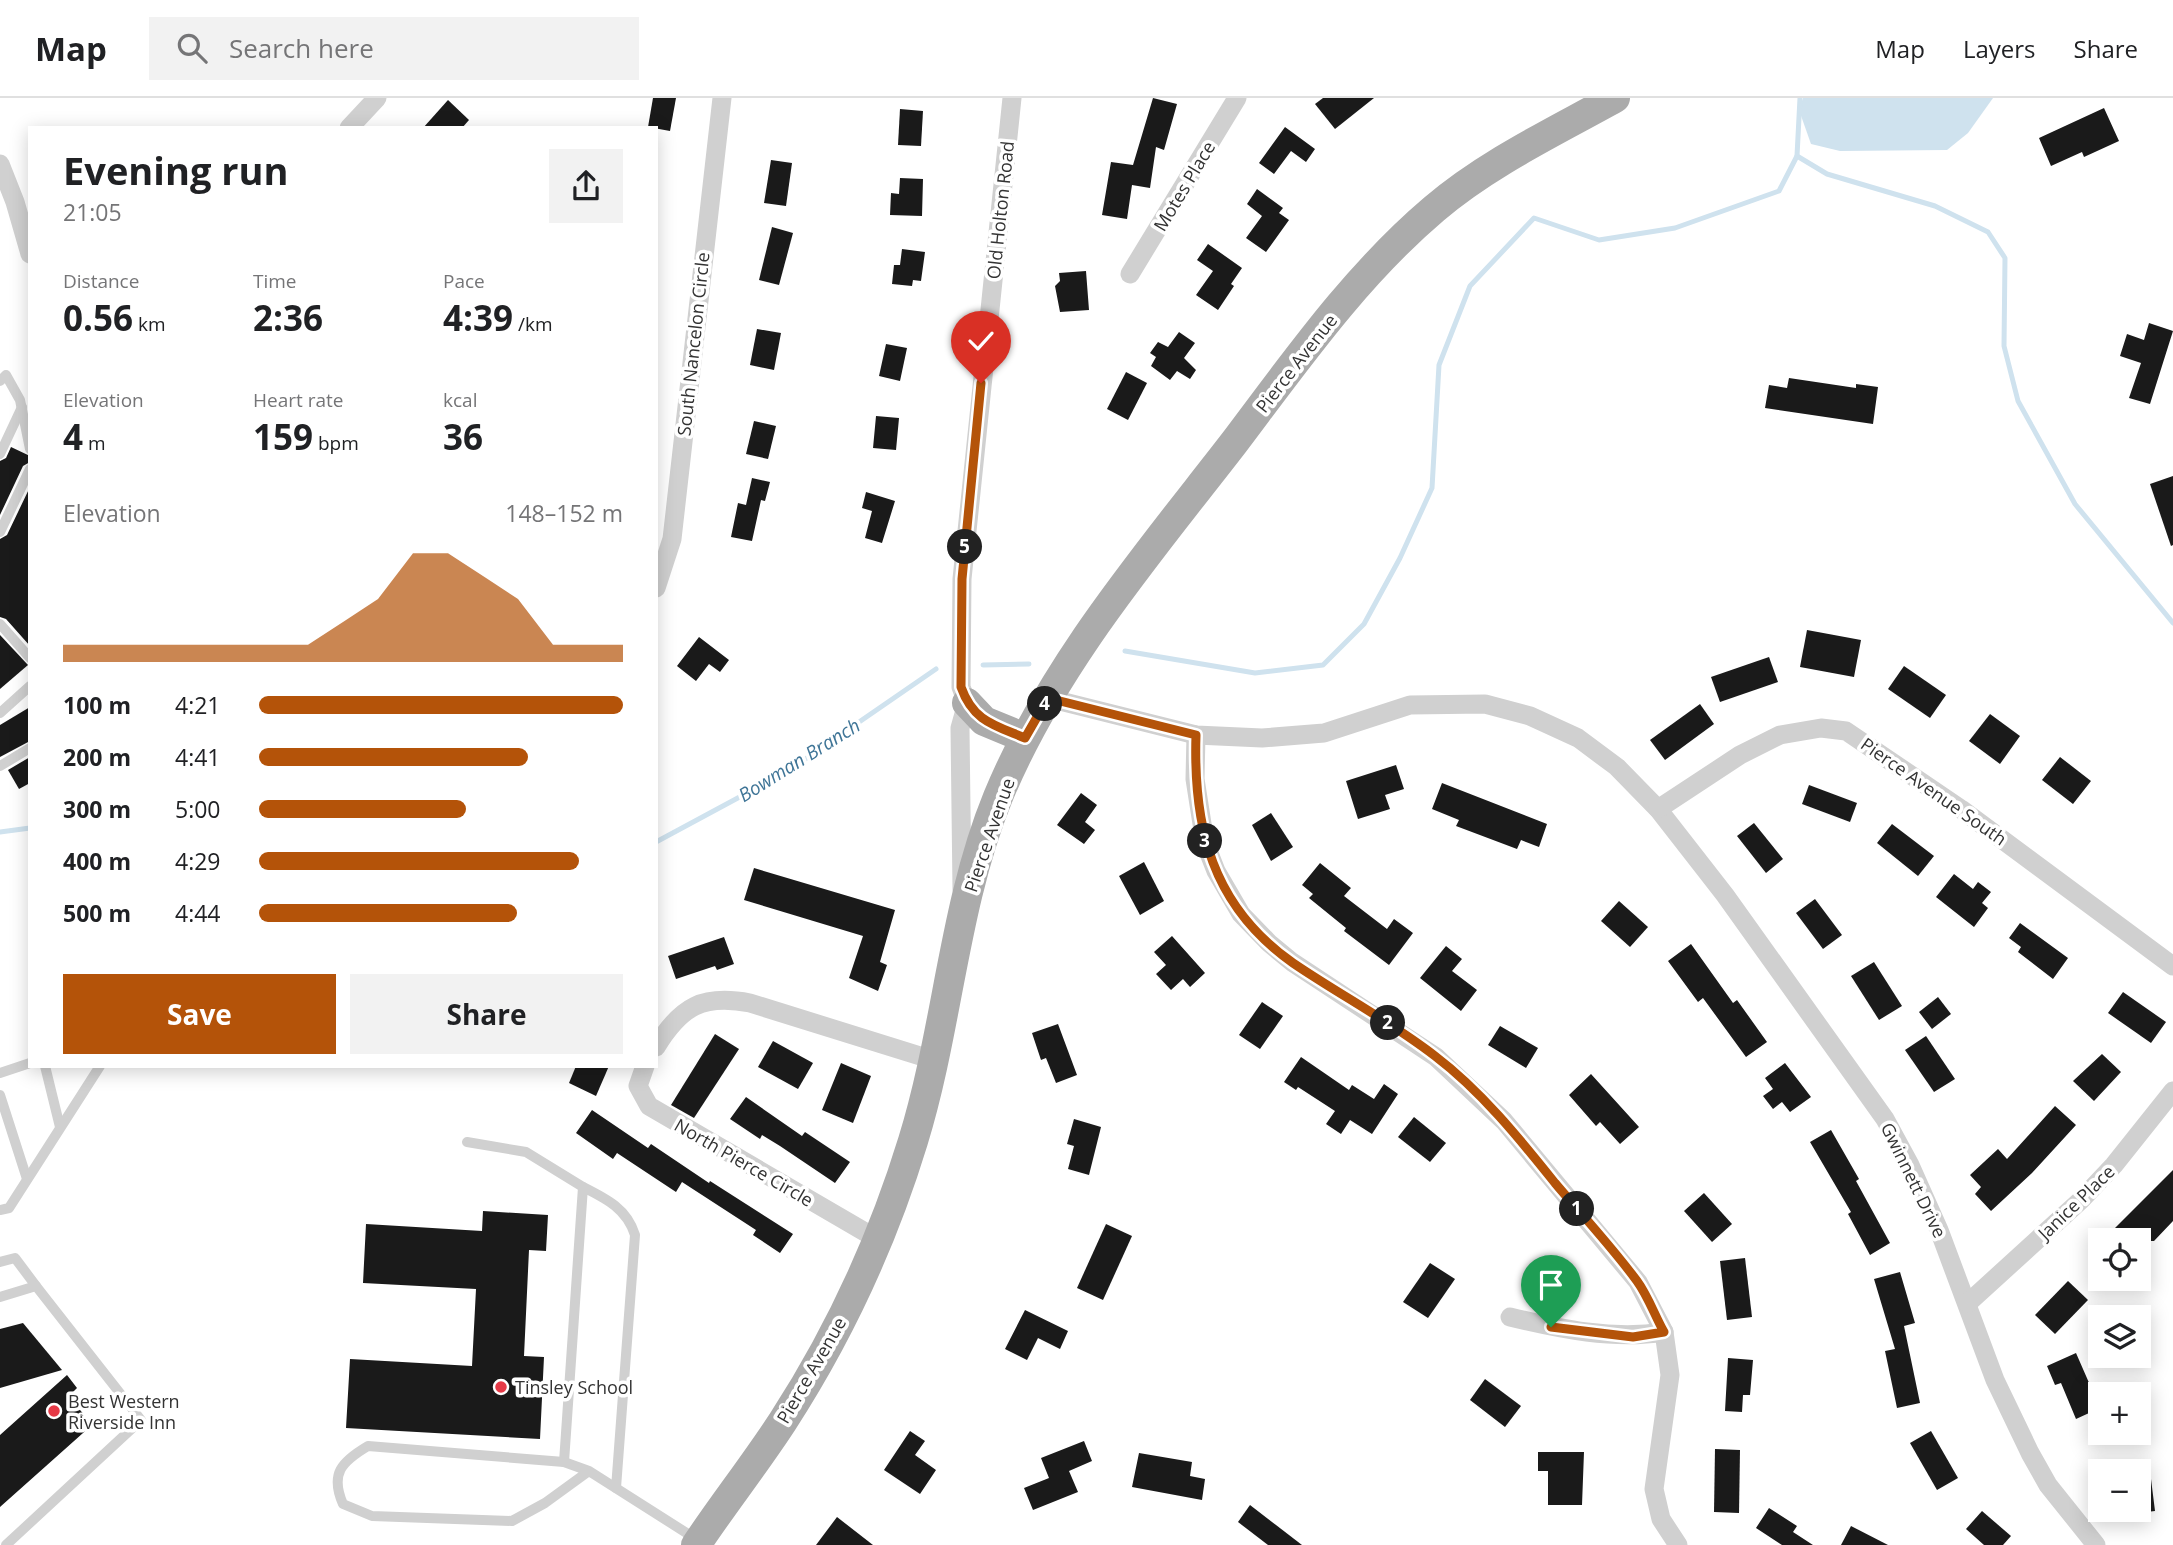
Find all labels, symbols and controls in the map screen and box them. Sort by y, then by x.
search box [149,17,639,80]
text: Map [35,26,107,71]
icon: search [173,29,211,67]
text: Search here [229,30,374,66]
text: Map [1875,32,1925,65]
text: Layers [1963,32,2036,65]
text: Share [2074,32,2138,65]
street label: Motes Place [1148,137,1220,235]
street label: Old Holton Road [981,140,1019,280]
text: Evening run [63,144,288,196]
button: share [549,149,623,223]
text: 21:05 [63,196,122,228]
street label: South Nancelon Circle [671,251,715,437]
text: Distance [63,268,139,294]
text: Time [253,268,297,294]
text: Pace [443,268,485,294]
text: 0.56 [63,294,133,341]
text: 2:36 [253,294,323,341]
text: 4:39 [443,294,513,341]
street label: Pierce Avenue [1250,309,1342,417]
text: km [133,311,166,337]
text: /km [513,311,553,337]
pin [951,311,1011,383]
icon: check [962,322,1000,360]
text: Elevation [63,387,144,413]
text: Heart rate [253,387,343,413]
text: kcal [443,387,477,413]
text: 4 [63,413,83,460]
text: 159 [253,413,313,460]
text: 36 [443,413,483,460]
text: m [83,430,106,456]
text: bpm [313,430,359,456]
text: Elevation [63,497,161,529]
text: 148–152 m [505,497,623,529]
pin: 5 [948,530,982,564]
text: 5 [959,533,970,559]
pin: 4 [1028,686,1062,722]
text: 100 m [63,689,131,721]
text: 4:21 [175,689,221,721]
text: 4 [1039,690,1050,716]
water label: Bowman Branch [733,712,865,808]
street label: Pierce Avenue South [1856,732,2012,850]
text: 200 m [63,741,131,773]
text: 4:41 [175,741,221,773]
street label: Pierce Avenue [958,775,1020,895]
text: 300 m [63,793,131,825]
text: 5:00 [175,793,221,825]
pin: 3 [1188,824,1222,858]
text: 3 [1199,827,1210,853]
text: 400 m [63,845,131,877]
text: 4:29 [175,845,221,877]
text: 500 m [63,897,131,929]
text: 4:44 [175,897,221,929]
button: Save [63,974,336,1054]
button: Share [350,974,623,1054]
pin: 2 [1370,1006,1406,1040]
text: 2 [1382,1009,1393,1035]
street label: North Pierce Circle [670,1112,818,1212]
street label: Gwinnett Drive [1876,1118,1952,1242]
street label: Janice Place [2031,1159,2120,1246]
pin: 1 [1560,1192,1594,1226]
text: 1 [1571,1195,1582,1221]
map controls [2088,1228,2151,1522]
button: locate [2088,1228,2151,1291]
pin [1521,1255,1581,1327]
icon: arrive [1532,1266,1570,1304]
button: layers [2088,1305,2151,1368]
street label: Pierce Avenue [771,1313,851,1427]
place label: Tinsley School [515,1375,633,1399]
marker: Tinsley School [493,1379,509,1395]
button: + [2088,1382,2151,1445]
place label: Best Western Riverside Inn [68,1389,180,1434]
marker: Best Western Riverside Inn [46,1403,62,1419]
button: − [2088,1459,2151,1522]

